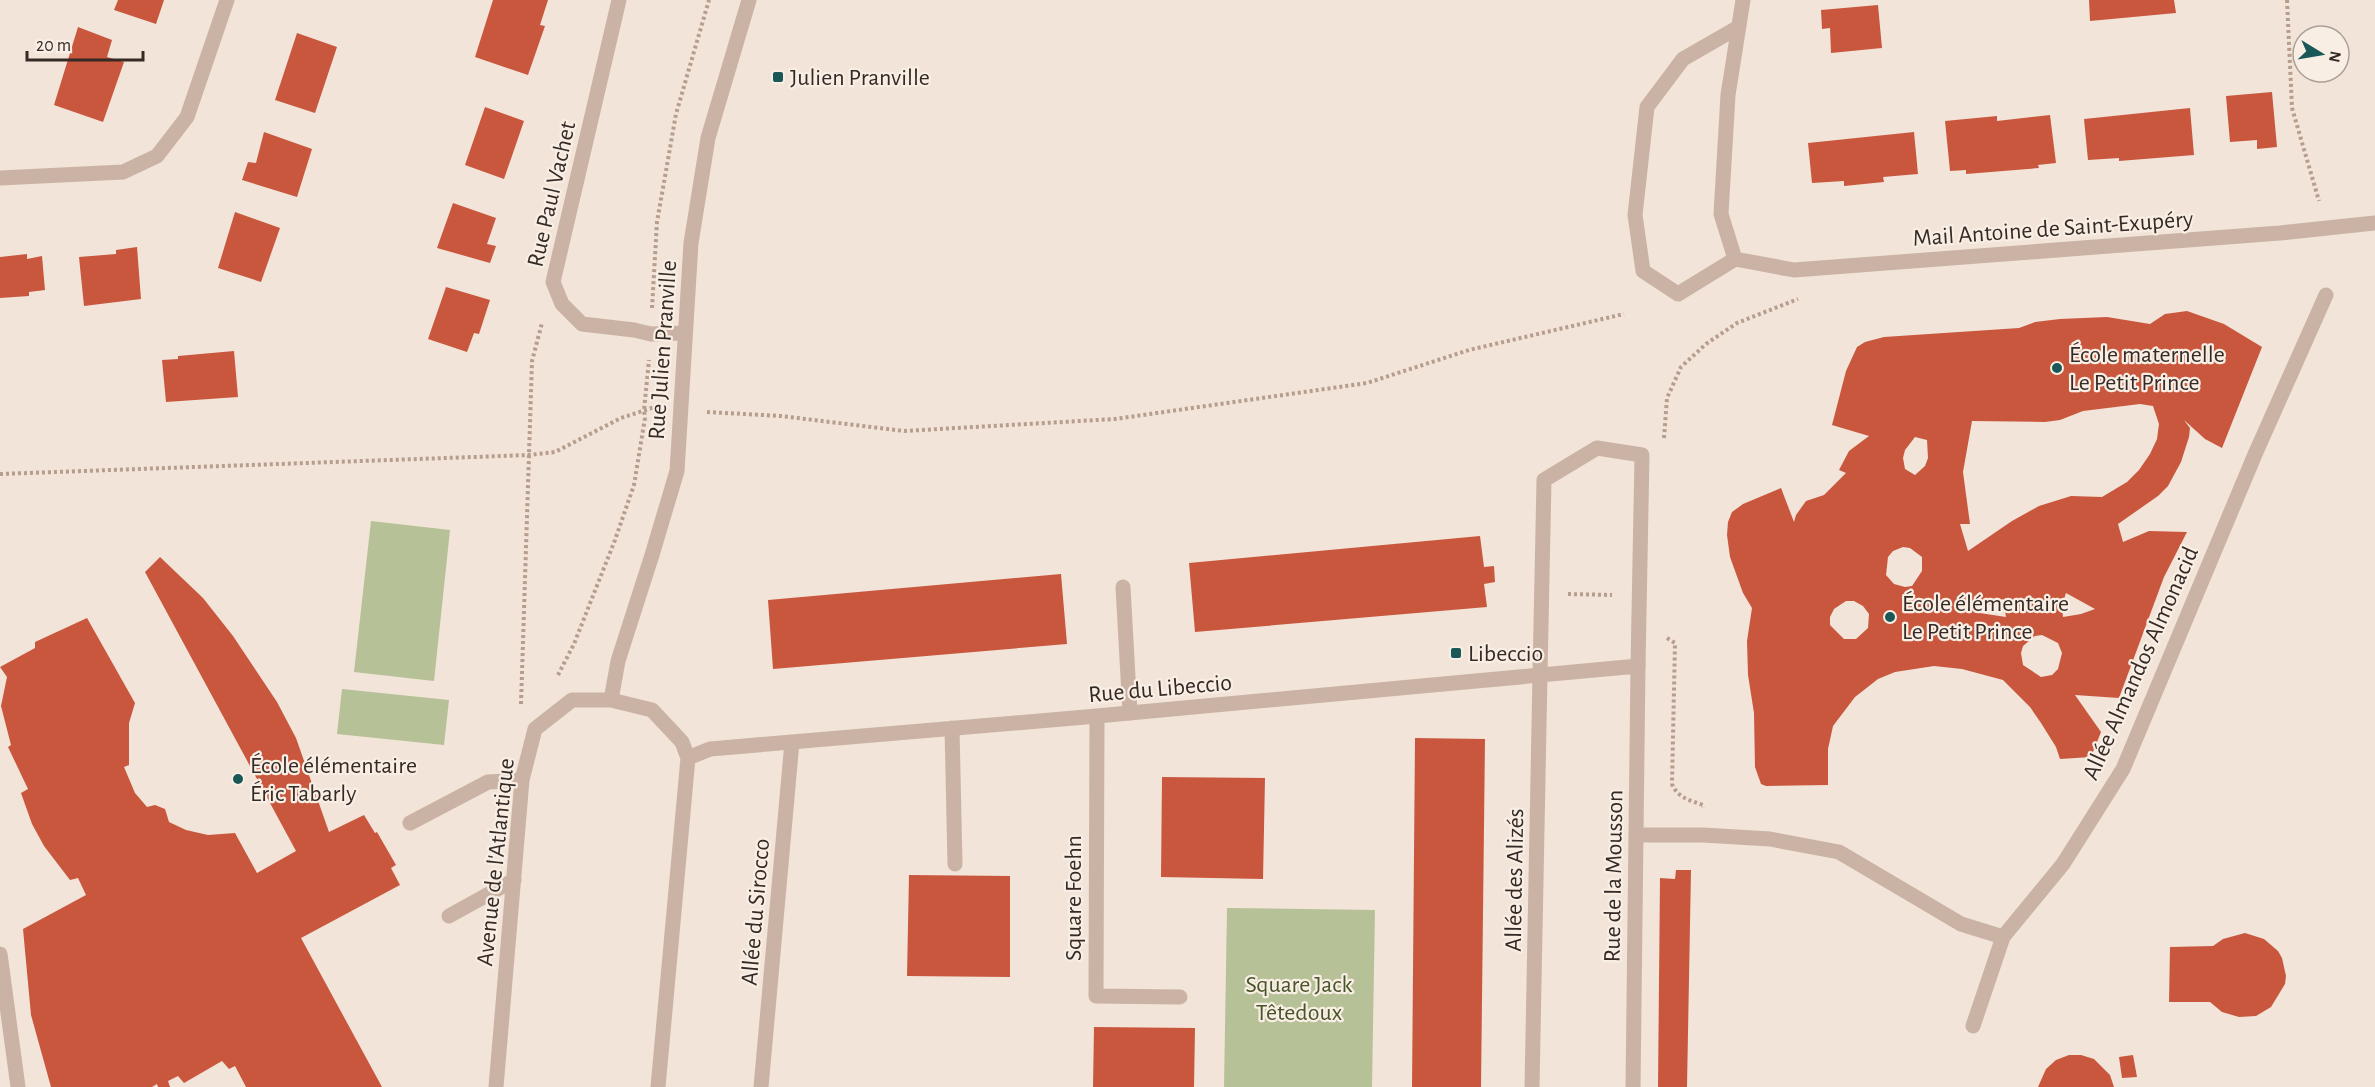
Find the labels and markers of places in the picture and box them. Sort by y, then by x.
place label: Julien Pranville [790,66,930,90]
marker: Julien Pranville [771,70,785,84]
place label: École maternelle Le Petit Prince [2069,341,2225,395]
marker: École maternelle Le Petit Prince [2050,361,2064,375]
place label: École élémentaire Le Petit Prince [1902,590,2069,644]
marker: École élémentaire Le Petit Prince [1883,610,1897,624]
place label: Libeccio [1468,642,1543,666]
marker: Libeccio [1449,646,1463,660]
place label: École élémentaire Éric Tabarly [250,752,417,806]
marker: École élémentaire Éric Tabarly [231,772,245,786]

